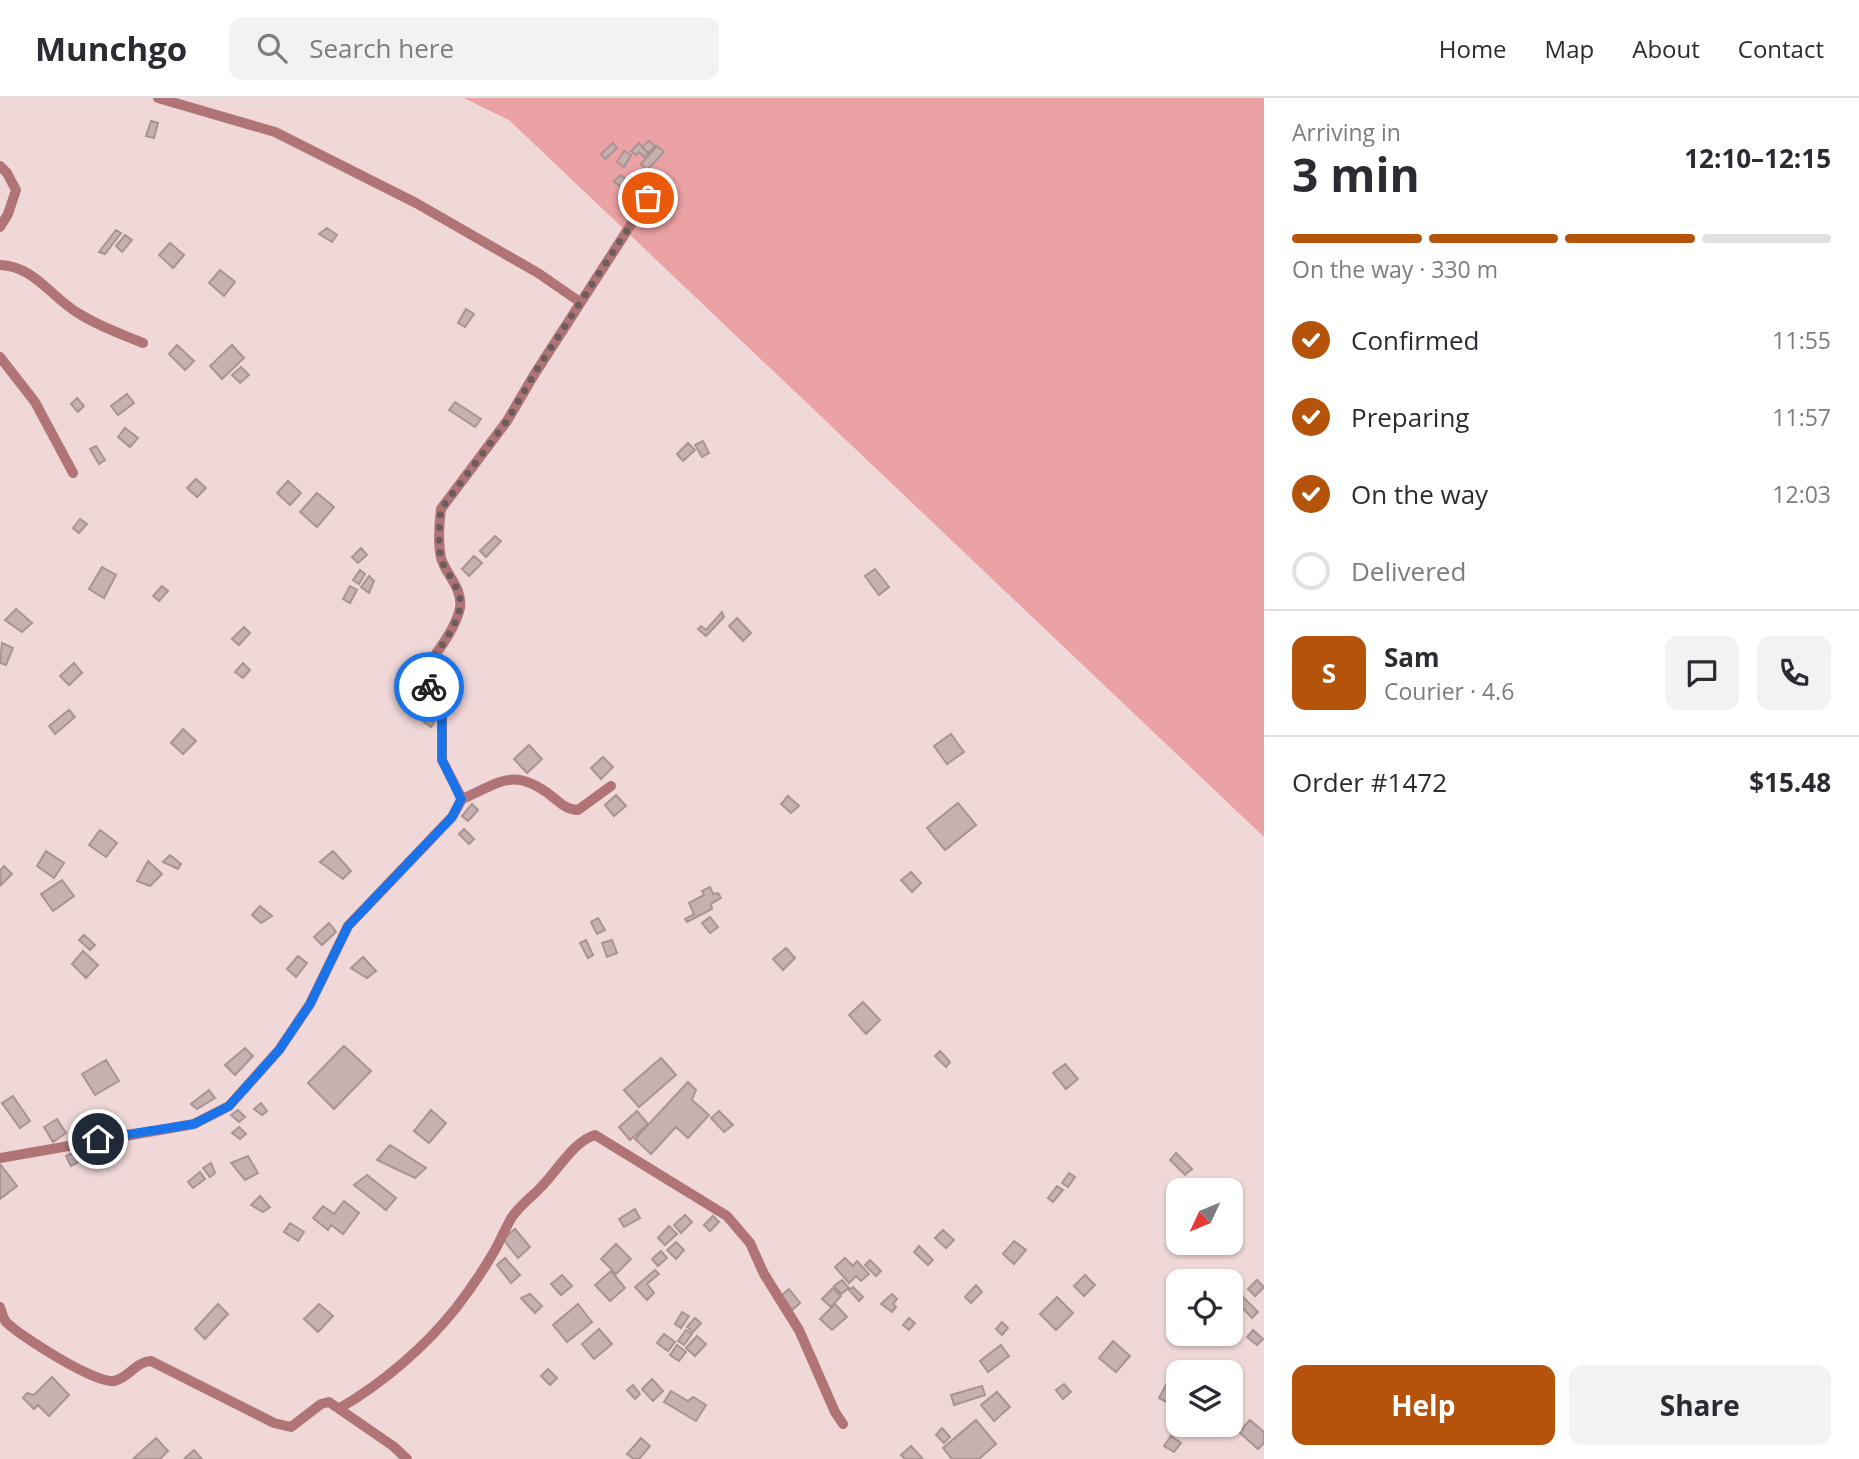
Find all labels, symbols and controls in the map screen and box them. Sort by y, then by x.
search box [229,17,719,80]
text: Munchgo [35,26,187,71]
icon: search [253,29,291,67]
text: Search here [309,30,454,66]
text: Home [1439,32,1507,65]
text: Map [1545,32,1594,65]
text: About [1632,32,1700,65]
text: Contact [1738,32,1824,65]
text: Arriving in [1292,116,1401,148]
text: 12:10–12:15 [1684,140,1831,176]
text: 3 min [1292,143,1420,205]
pin [618,168,678,228]
icon: bag [629,179,667,217]
text: On the way · 330 m [1292,253,1498,285]
icon: check [1292,321,1330,359]
text: Confirmed [1351,322,1479,358]
text: 11:55 [1772,324,1831,356]
icon: check [1292,398,1330,436]
text: Preparing [1351,399,1469,435]
text: 11:57 [1772,401,1831,433]
icon: check [1292,475,1330,513]
text: On the way [1351,476,1488,512]
text: 12:03 [1772,478,1831,510]
text: Delivered [1351,553,1466,589]
button: chat [1665,636,1739,710]
button: phone [1757,636,1831,710]
text: Sam [1384,639,1440,675]
courier [394,652,464,722]
text: S [1322,655,1336,691]
icon: bike [410,668,448,706]
text: Courier · 4.6 [1384,675,1514,707]
text: Order #1472 [1292,764,1447,800]
text: $15.48 [1749,764,1831,800]
pin [68,1109,128,1169]
icon: home [79,1120,117,1158]
north arrow [1166,1178,1242,1255]
map controls [1166,1178,1243,1437]
button: locate [1166,1269,1243,1346]
button: layers [1166,1360,1243,1437]
button: Help [1292,1365,1555,1445]
button: Share [1569,1365,1831,1445]

